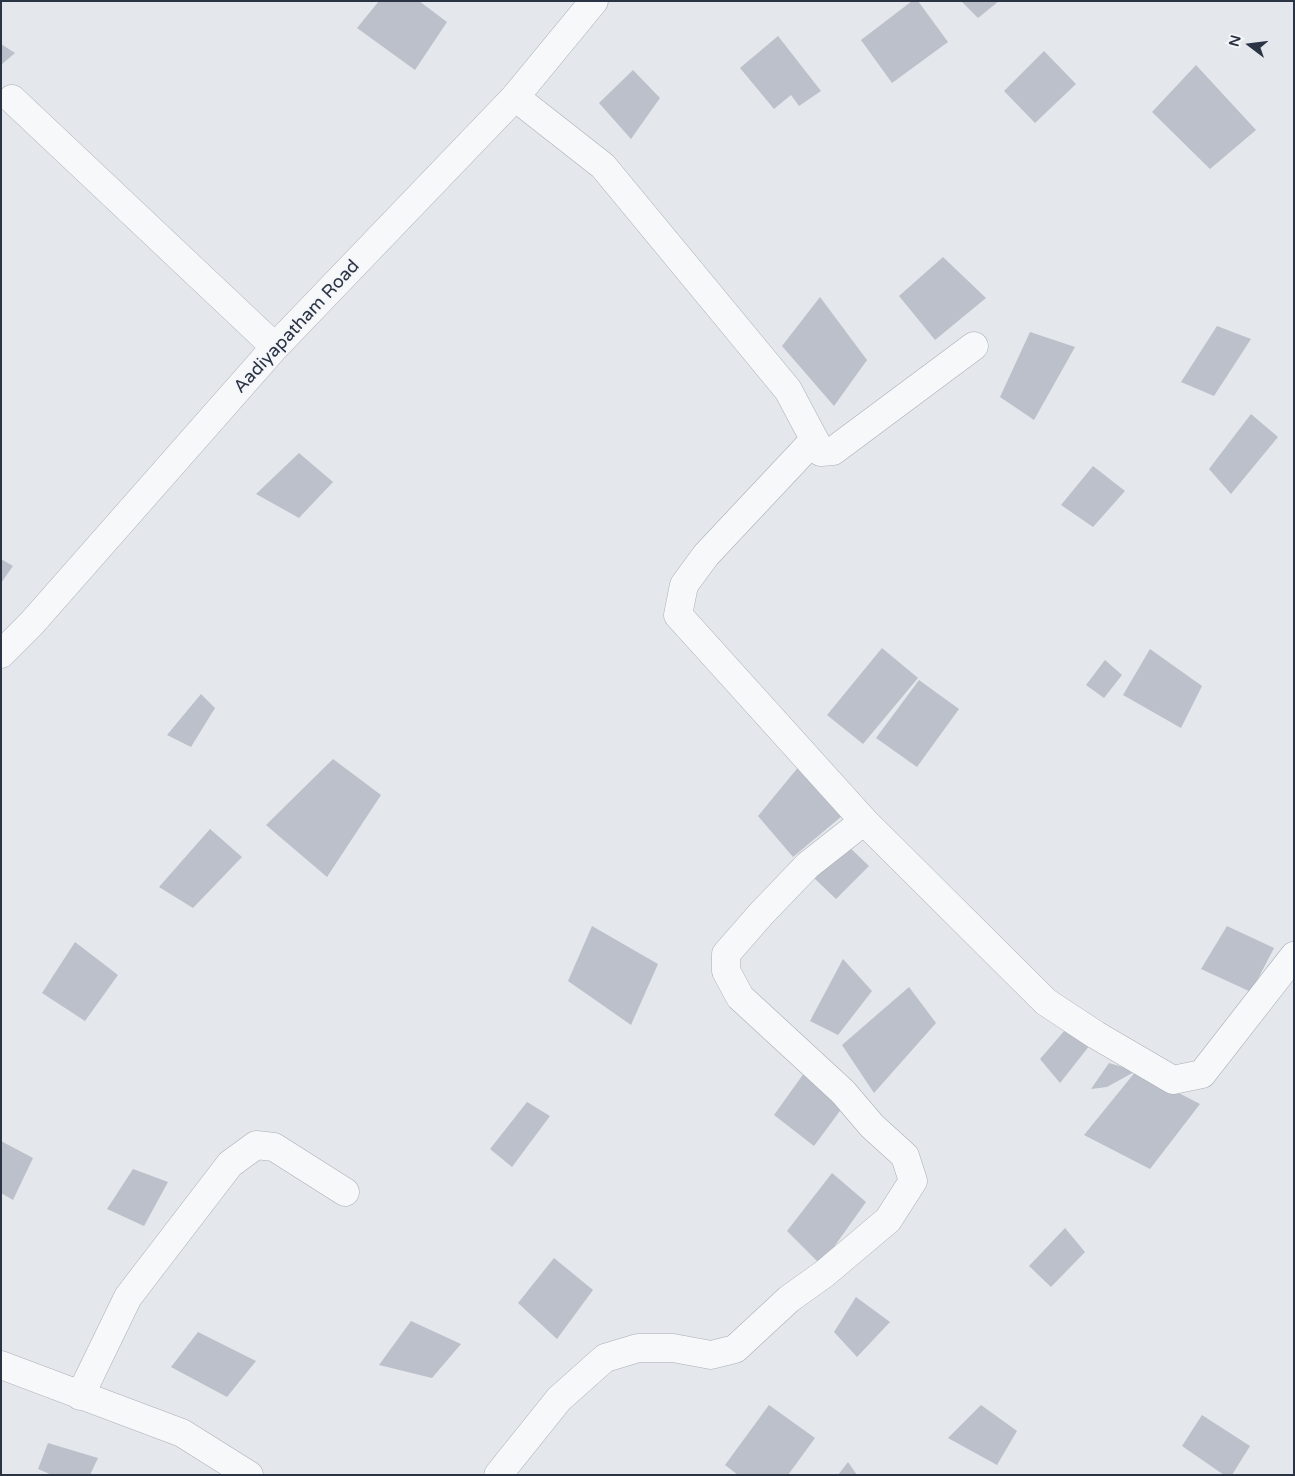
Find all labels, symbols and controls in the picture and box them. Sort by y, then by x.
north arrow [1225,20,1275,70]
text: N [1225,33,1245,49]
street label: Aadiyapatham Road [230,256,364,398]

